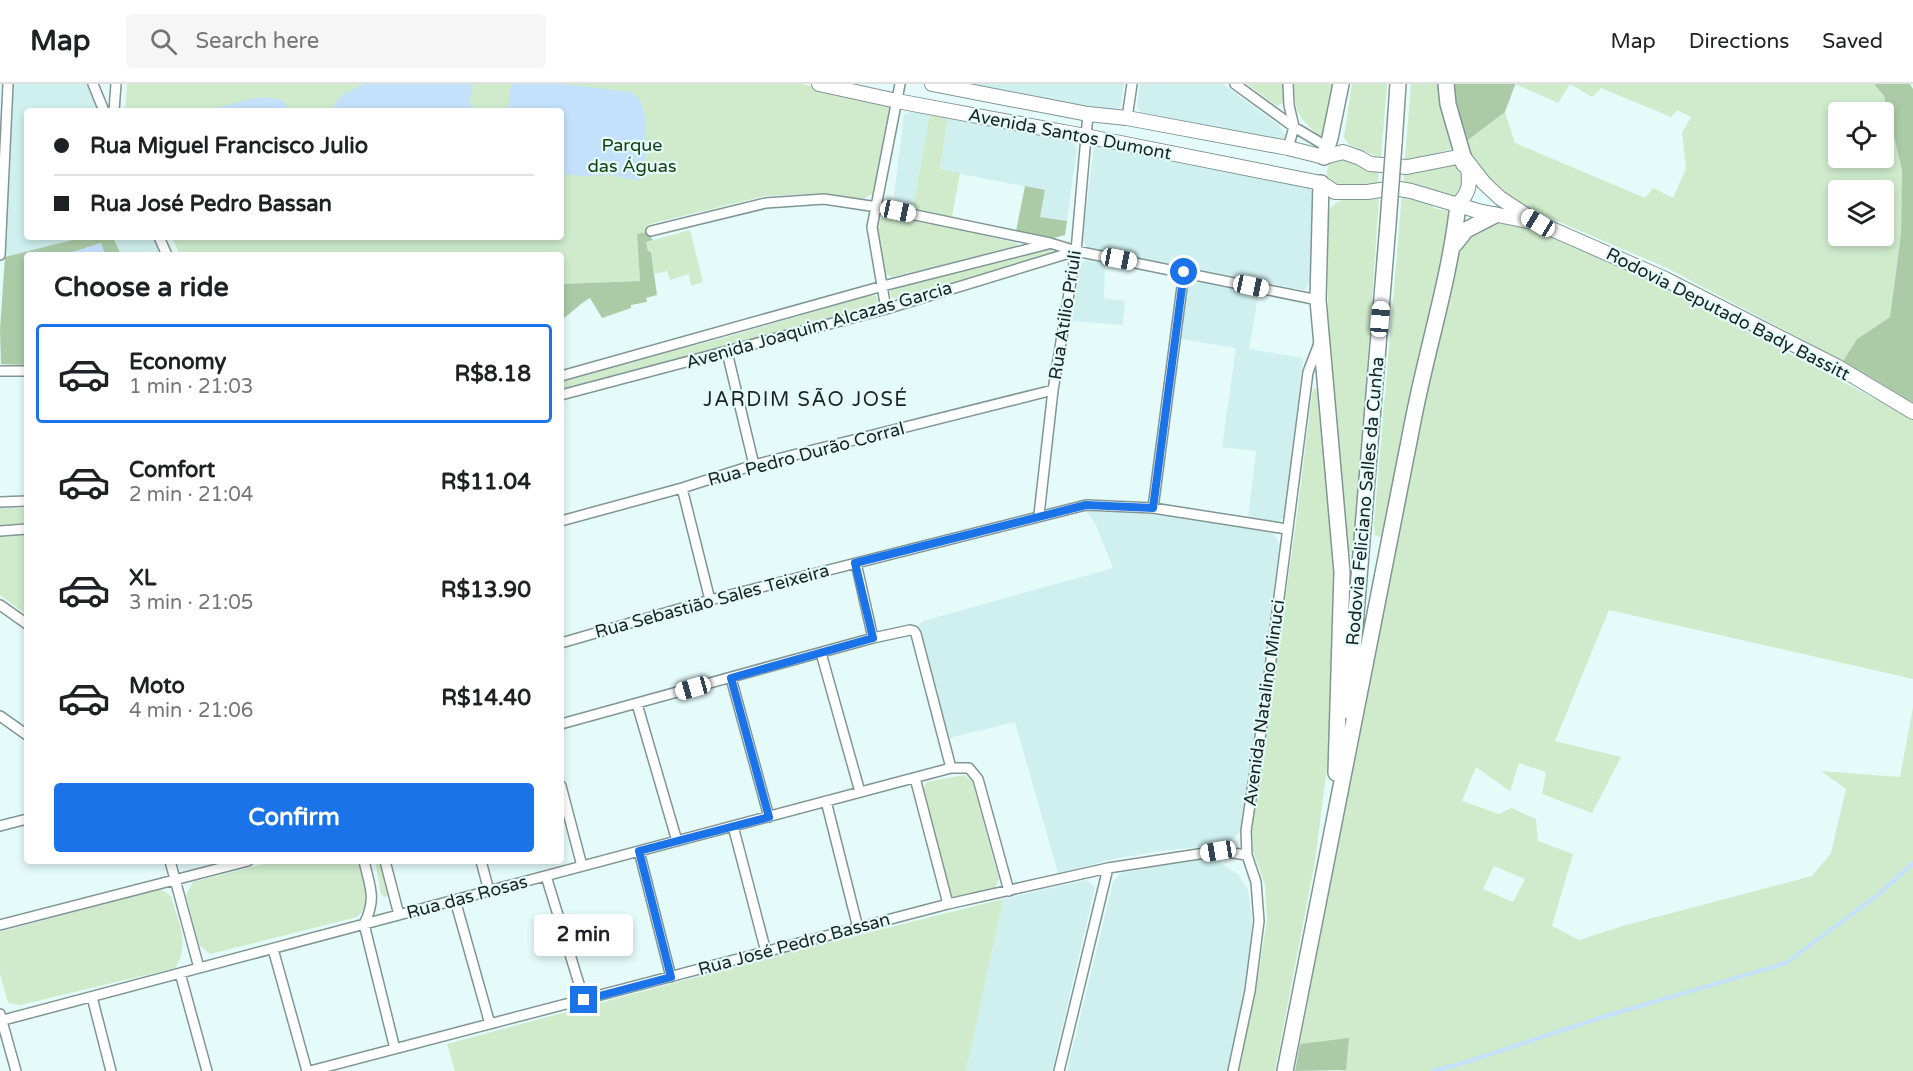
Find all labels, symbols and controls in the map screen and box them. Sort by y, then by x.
search box [126,14,546,68]
text: Map [30,24,90,58]
icon: search [147,25,180,58]
text: Search here [195,28,319,54]
text: Map [1610,29,1656,54]
text: Directions [1689,29,1789,54]
text: Saved [1822,29,1883,54]
map controls [1828,102,1894,246]
button: locate [1828,102,1894,168]
street label: Avenida Santos Dumont [967,104,1174,165]
text: Rua Miguel Francisco Julio [90,133,368,159]
park label: Parque das Águas [587,134,677,177]
button: layers [1828,180,1894,246]
text: Rua José Pedro Bassan [90,191,332,217]
car [879,198,917,224]
car [1518,206,1558,240]
street label: Rodovia Deputado Bady Bassitt [1602,243,1854,385]
car [1100,247,1138,271]
street label: Rua Atilio Priuli [1044,249,1086,381]
route start [1170,258,1197,285]
text: Choose a ride [54,271,229,304]
car [1232,273,1270,299]
street label: Avenida Joaquim Alcazas Garcia [683,276,955,374]
car [1369,300,1391,338]
icon: car [57,347,111,401]
text: Economy [129,349,226,375]
street label: Rodovia Feliciano Salles da Cunha [1341,356,1389,646]
text: R$8.18 [455,361,531,387]
text: 1 min · 21:03 [129,375,253,399]
district label: JARDIM SÃO JOSÉ [703,387,909,412]
street label: Rua Pedro Durão Corral [705,417,907,491]
icon: car [57,455,111,509]
text: Comfort [129,457,215,483]
text: R$11.04 [441,469,531,495]
text: 2 min · 21:04 [129,483,253,507]
street label: Rua Sebastião Sales Teixeira [592,559,832,643]
icon: car [57,563,111,617]
text: XL [129,565,156,591]
text: R$13.90 [441,577,531,603]
text: 3 min · 21:05 [129,591,253,615]
street label: Avenida Natalino Minuci [1239,598,1289,808]
icon: car [57,671,111,725]
text: Moto [129,673,185,699]
car [673,674,713,702]
text: R$14.40 [441,685,531,711]
text: 4 min · 21:06 [129,699,253,723]
button: Confirm [54,783,534,852]
car [1199,839,1237,863]
street label: Rua das Rosas [404,870,530,924]
street label: Rua José Pedro Bassan [696,908,892,980]
callout: 2 min [534,913,634,955]
text: 2 min [557,923,610,947]
route end [570,986,597,1013]

